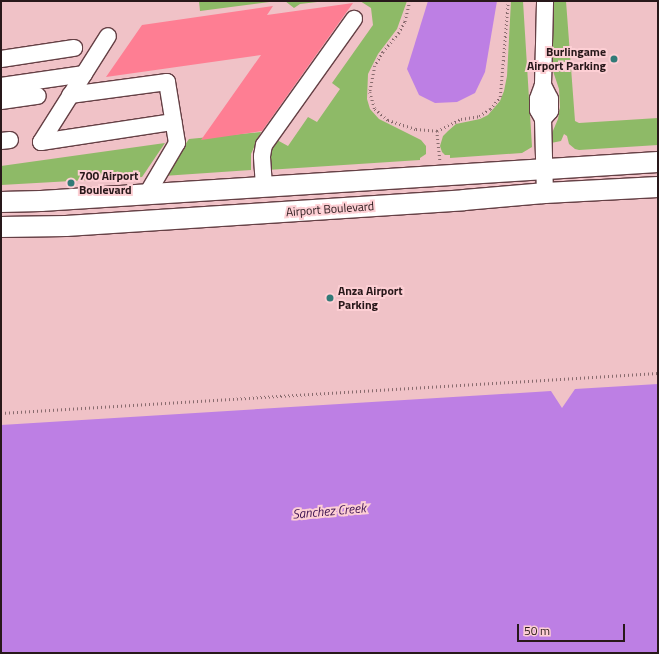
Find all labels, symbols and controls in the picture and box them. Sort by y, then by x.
place label: Burlingame Airport Parking [527,45,606,73]
marker: Burlingame Airport Parking [609,54,619,64]
place label: 700 Airport Boulevard [79,169,138,197]
marker: 700 Airport Boulevard [66,178,76,188]
street label: Airport Boulevard [285,199,375,219]
place label: Anza Airport Parking [338,284,403,312]
marker: Anza Airport Parking [325,293,335,303]
water label: Sanchez Creek [292,500,366,522]
scale bar [519,616,627,642]
text: 50 m [524,621,550,640]

